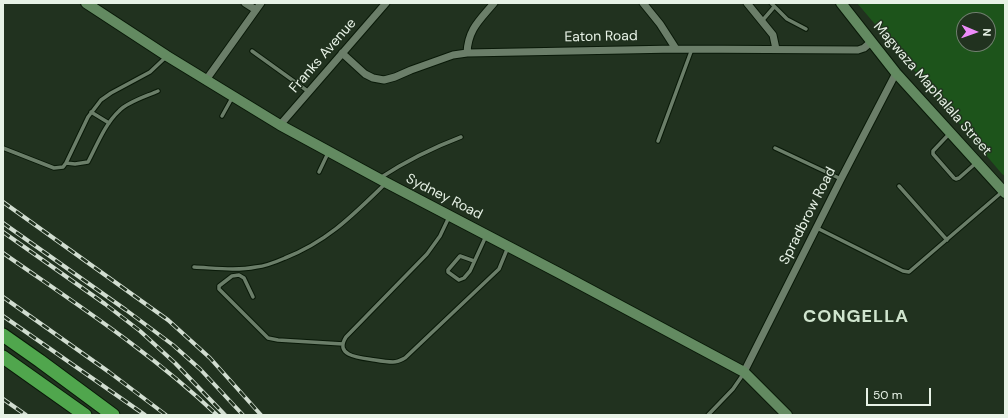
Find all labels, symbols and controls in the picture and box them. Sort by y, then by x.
north arrow [956,12,996,52]
street label: Franks Avenue [286,15,360,97]
street label: Magwaza Maphalala Street [869,19,995,159]
street label: Eaton Road [564,28,638,46]
text: N [980,28,994,37]
street label: Spradbrow Road [776,164,840,268]
street label: Sydney Road [403,170,485,224]
district label: CONGELLA [803,306,909,328]
scale bar [868,380,933,406]
text: 50 m [873,387,902,403]

